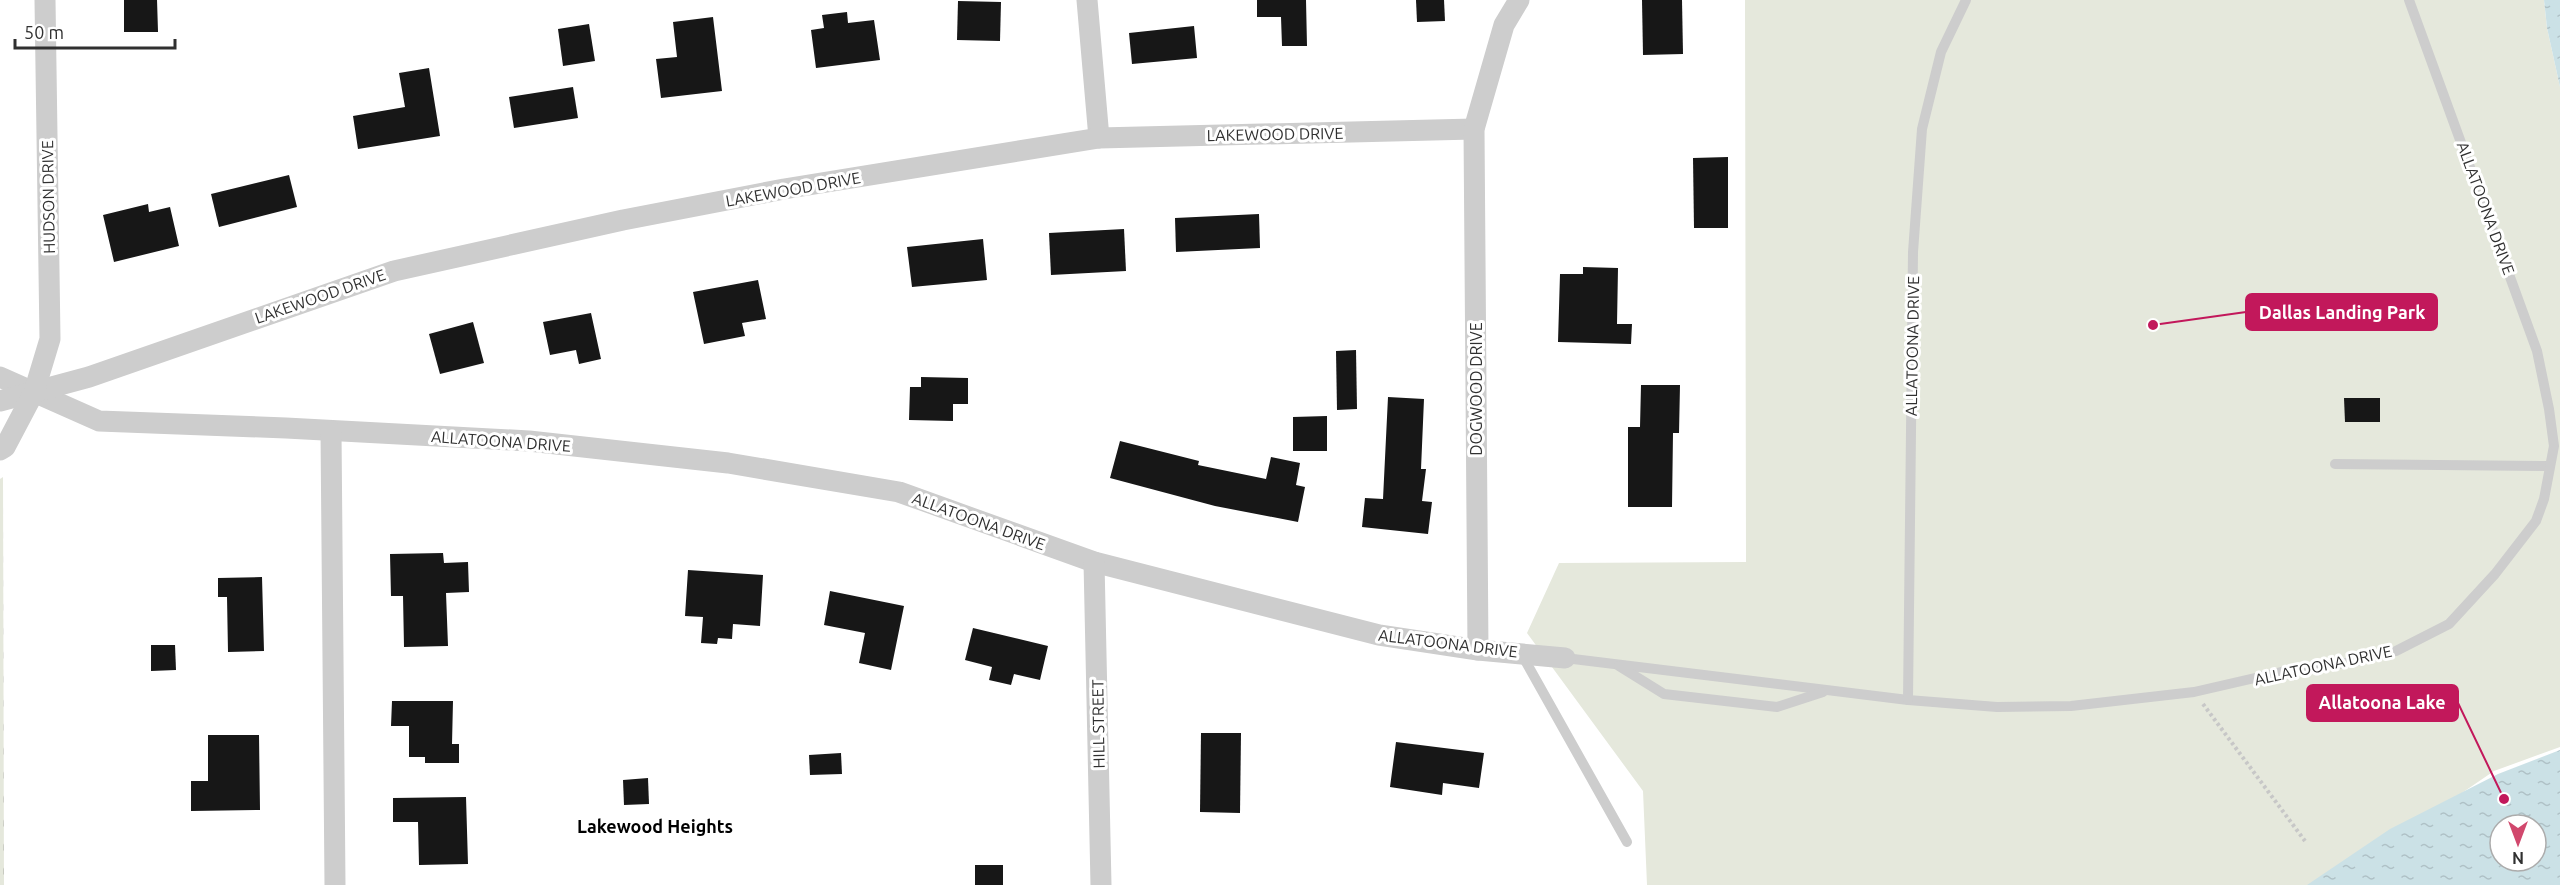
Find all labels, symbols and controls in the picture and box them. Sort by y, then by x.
scale bar [15,12,176,50]
text: 50 m [24,22,64,42]
street label: LAKEWOOD DRIVE [1206,124,1344,144]
street label: ALLATOONA DRIVE [2454,139,2518,277]
street label: HUDSON DRIVE [38,140,58,254]
street label: LAKEWOOD DRIVE [724,168,862,210]
street label: LAKEWOOD DRIVE [252,265,388,327]
street label: ALLATOONA DRIVE [1902,276,1922,416]
callout: Dallas Landing Park [2246,294,2437,330]
text: Dallas Landing Park [2259,302,2425,322]
street label: DOGWOOD DRIVE [1467,322,1485,456]
street label: ALLATOONA DRIVE [430,427,572,455]
street label: ALLATOONA DRIVE [910,489,1048,553]
street label: ALLATOONA DRIVE [1377,626,1519,660]
street label: ALLATOONA DRIVE [2253,642,2393,688]
street label: HILL STREET [1088,679,1108,769]
callout: Allatoona Lake [2307,685,2458,721]
text: Allatoona Lake [2318,692,2446,712]
north arrow [2488,813,2548,873]
district label: Lakewood Heights [577,816,733,836]
text: N [2512,849,2524,867]

